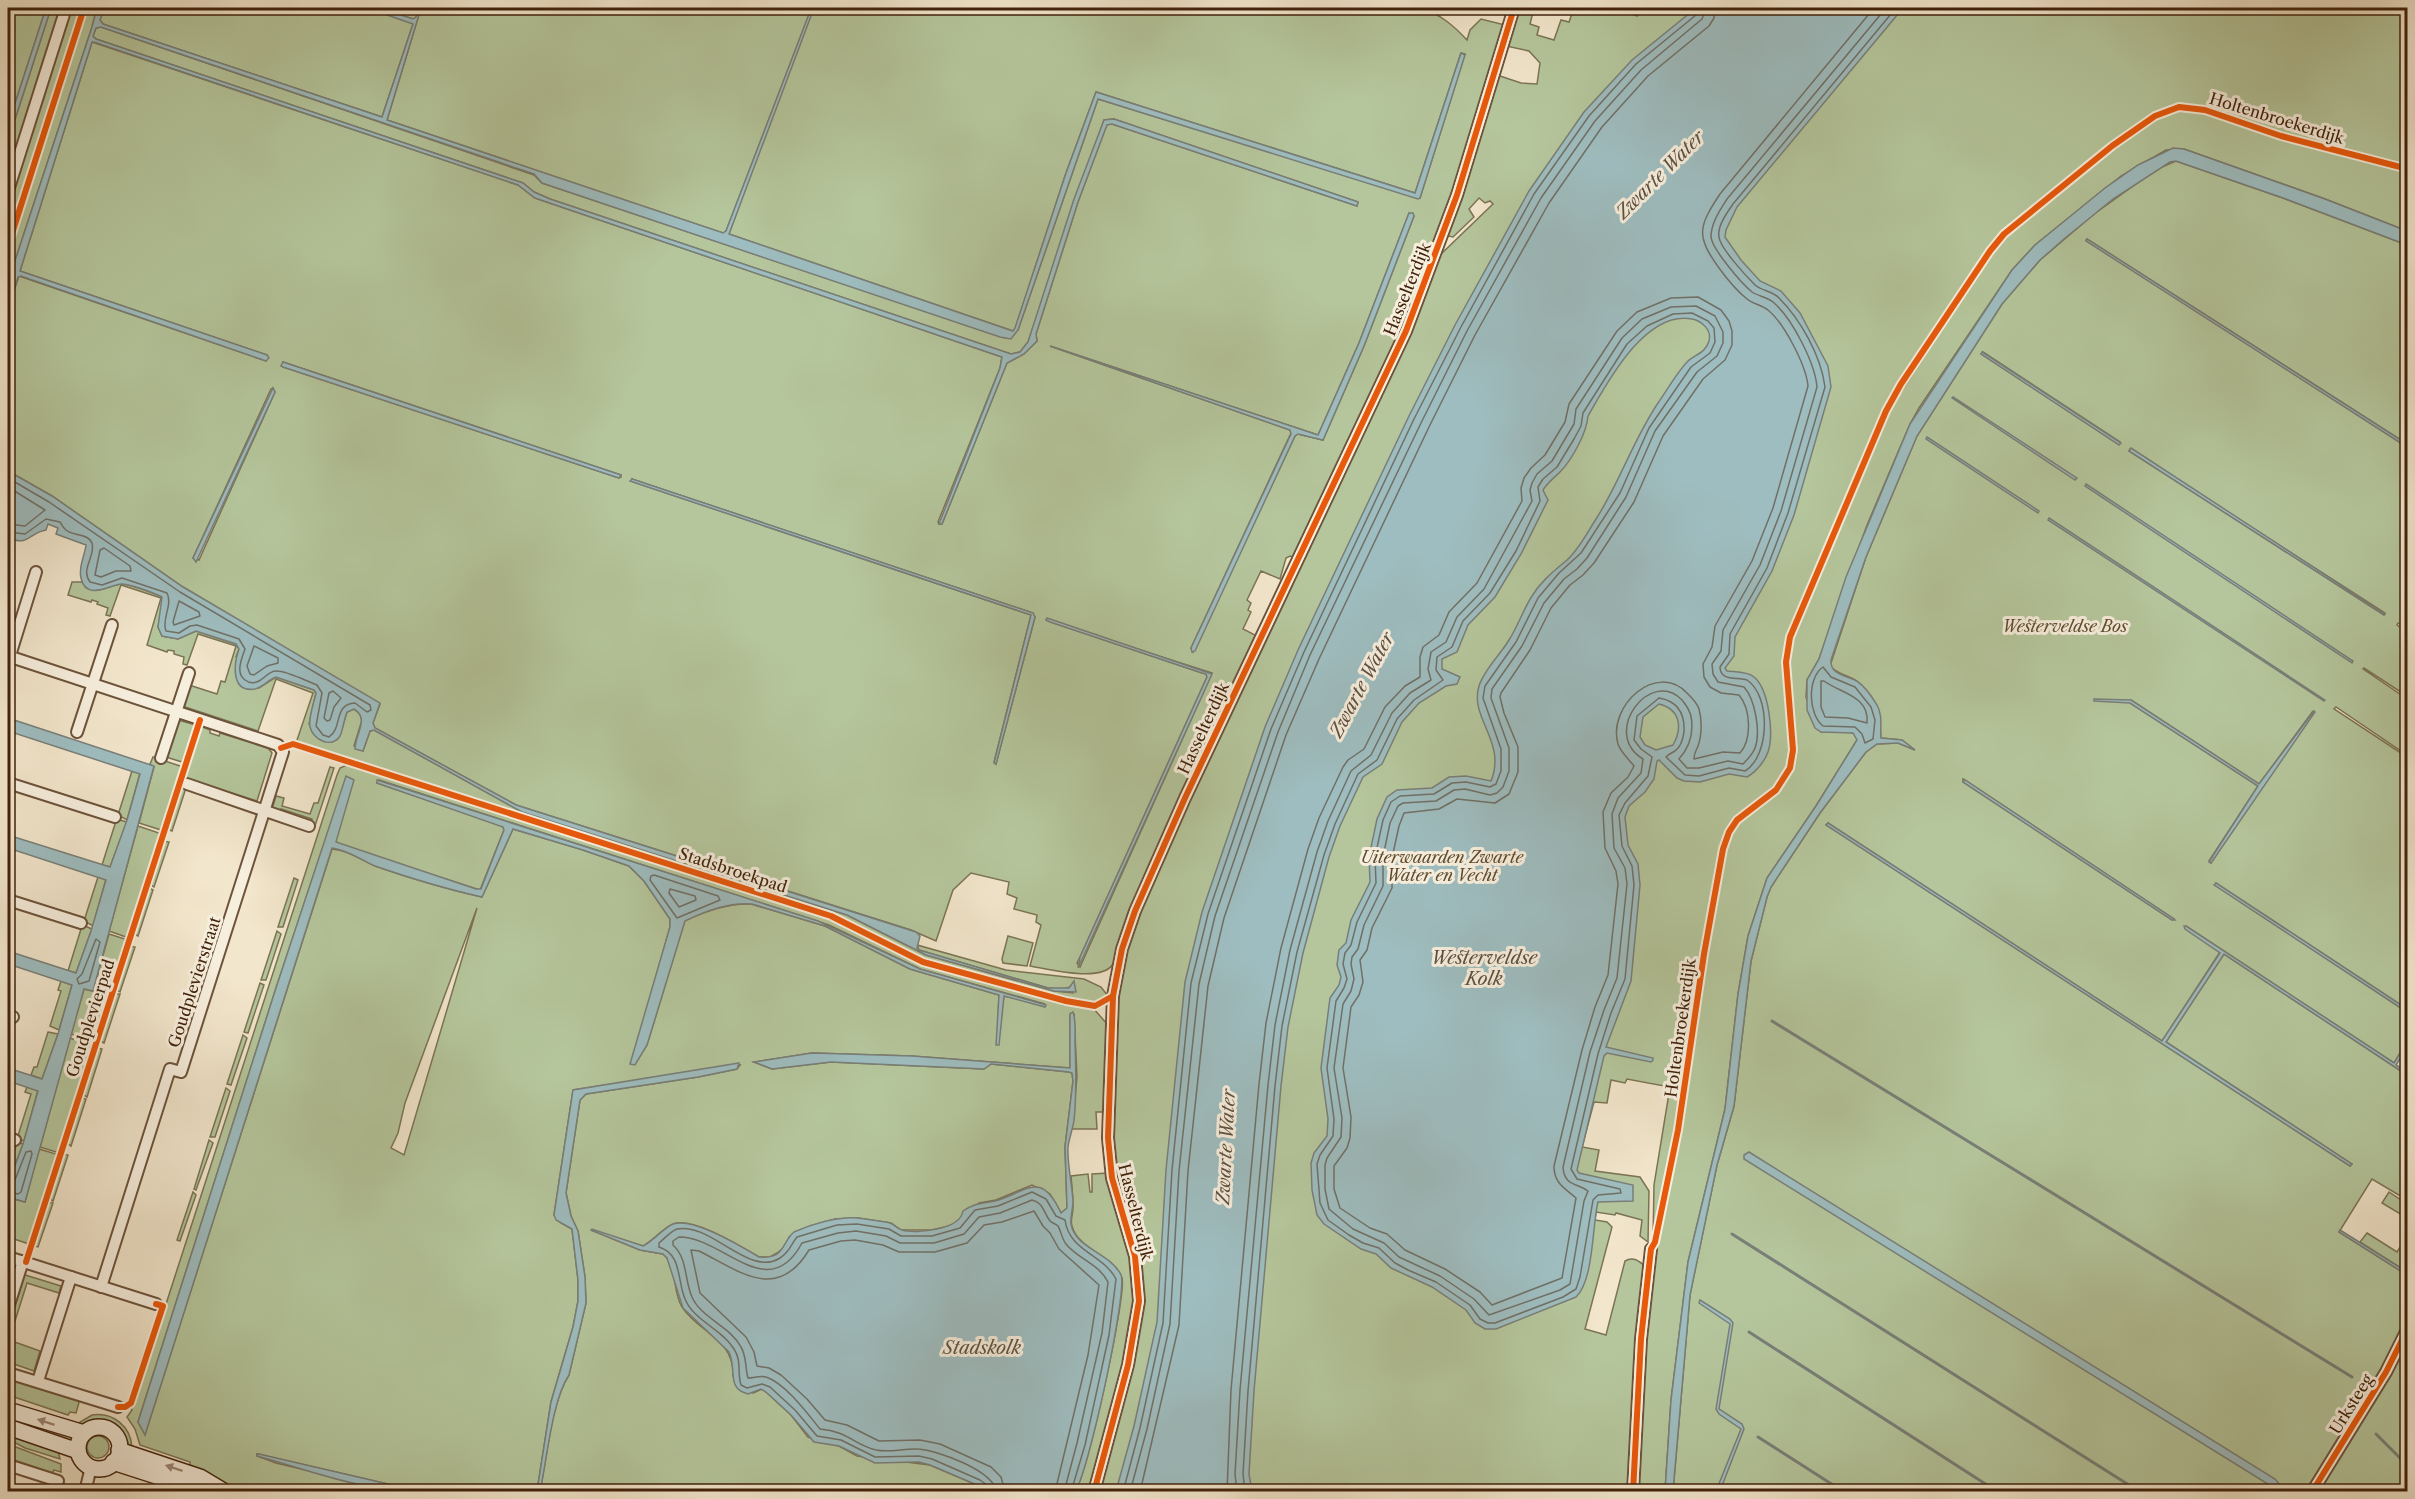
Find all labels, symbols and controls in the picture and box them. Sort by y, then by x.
street label: Holtenbroekerdijk [2207,88,2348,148]
water label: Zwarte Water [1610,125,1710,225]
street label: Hasselterdijk [1379,239,1435,339]
park label: Westerveldse Bos [2002,616,2128,636]
water label: Zwarte Water [1325,627,1400,742]
street label: Hasselterdijk [1173,678,1233,777]
street label: Stadsbroekpad [676,843,790,897]
park label: Uiterwaarden Zwarte Water en Vecht [1361,847,1524,885]
street label: Goudplevierstraat [163,914,225,1050]
water label: Westerveldse Kolk [1431,947,1538,990]
street label: Goudplevierpad [62,956,119,1080]
street label: Holtenbroekerdijk [1660,957,1700,1099]
water label: Zwarte Water [1212,1087,1240,1207]
street label: Hasselterdijk [1114,1161,1158,1263]
water label: Stadskolk [942,1337,1022,1359]
street label: Urksteeg [2325,1370,2377,1438]
one-way arrow [37,1417,55,1426]
one-way arrow [164,1463,182,1472]

